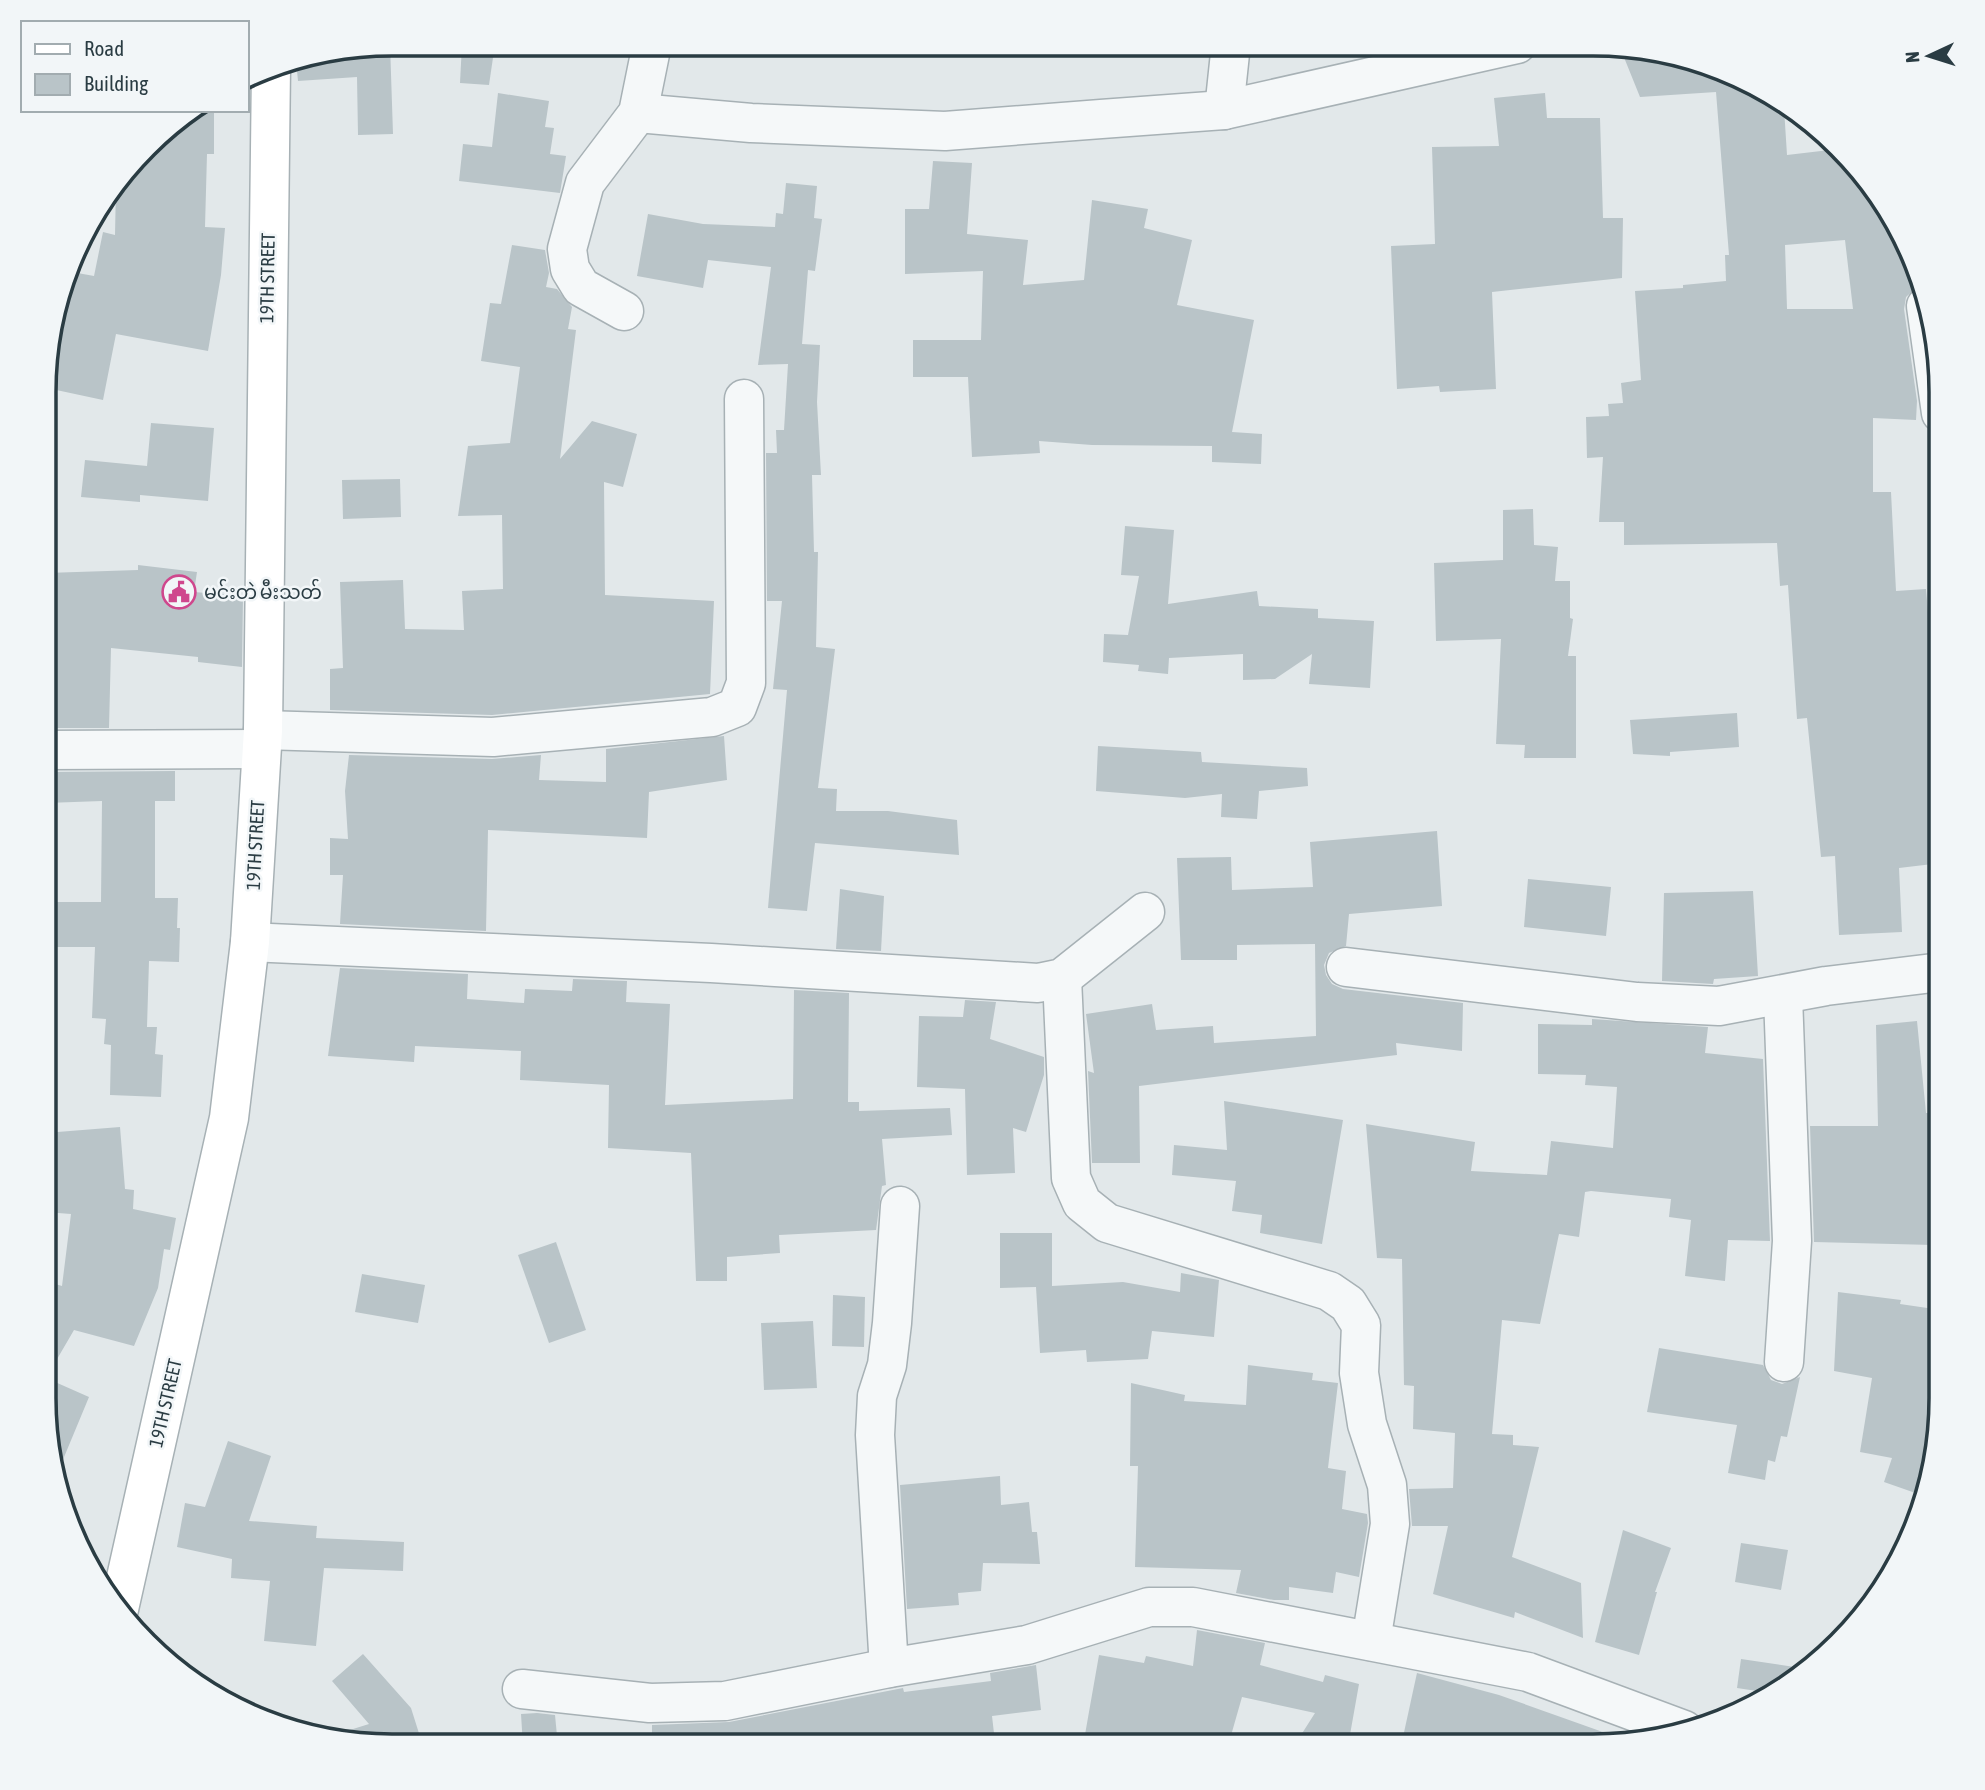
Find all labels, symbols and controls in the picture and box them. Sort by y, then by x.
legend [21,21,248,112]
north arrow [1894,21,1964,91]
text: Road [84,36,124,60]
text: N [1901,51,1923,64]
text: Building [84,71,148,95]
street label: 19TH STREET [255,232,279,323]
public building icon: မင်းတဲ မီးသတ် [160,573,198,611]
place label: မင်းတဲ မီးသတ် [204,578,322,603]
street label: 19TH STREET [242,799,268,891]
street label: 19TH STREET [144,1356,186,1449]

